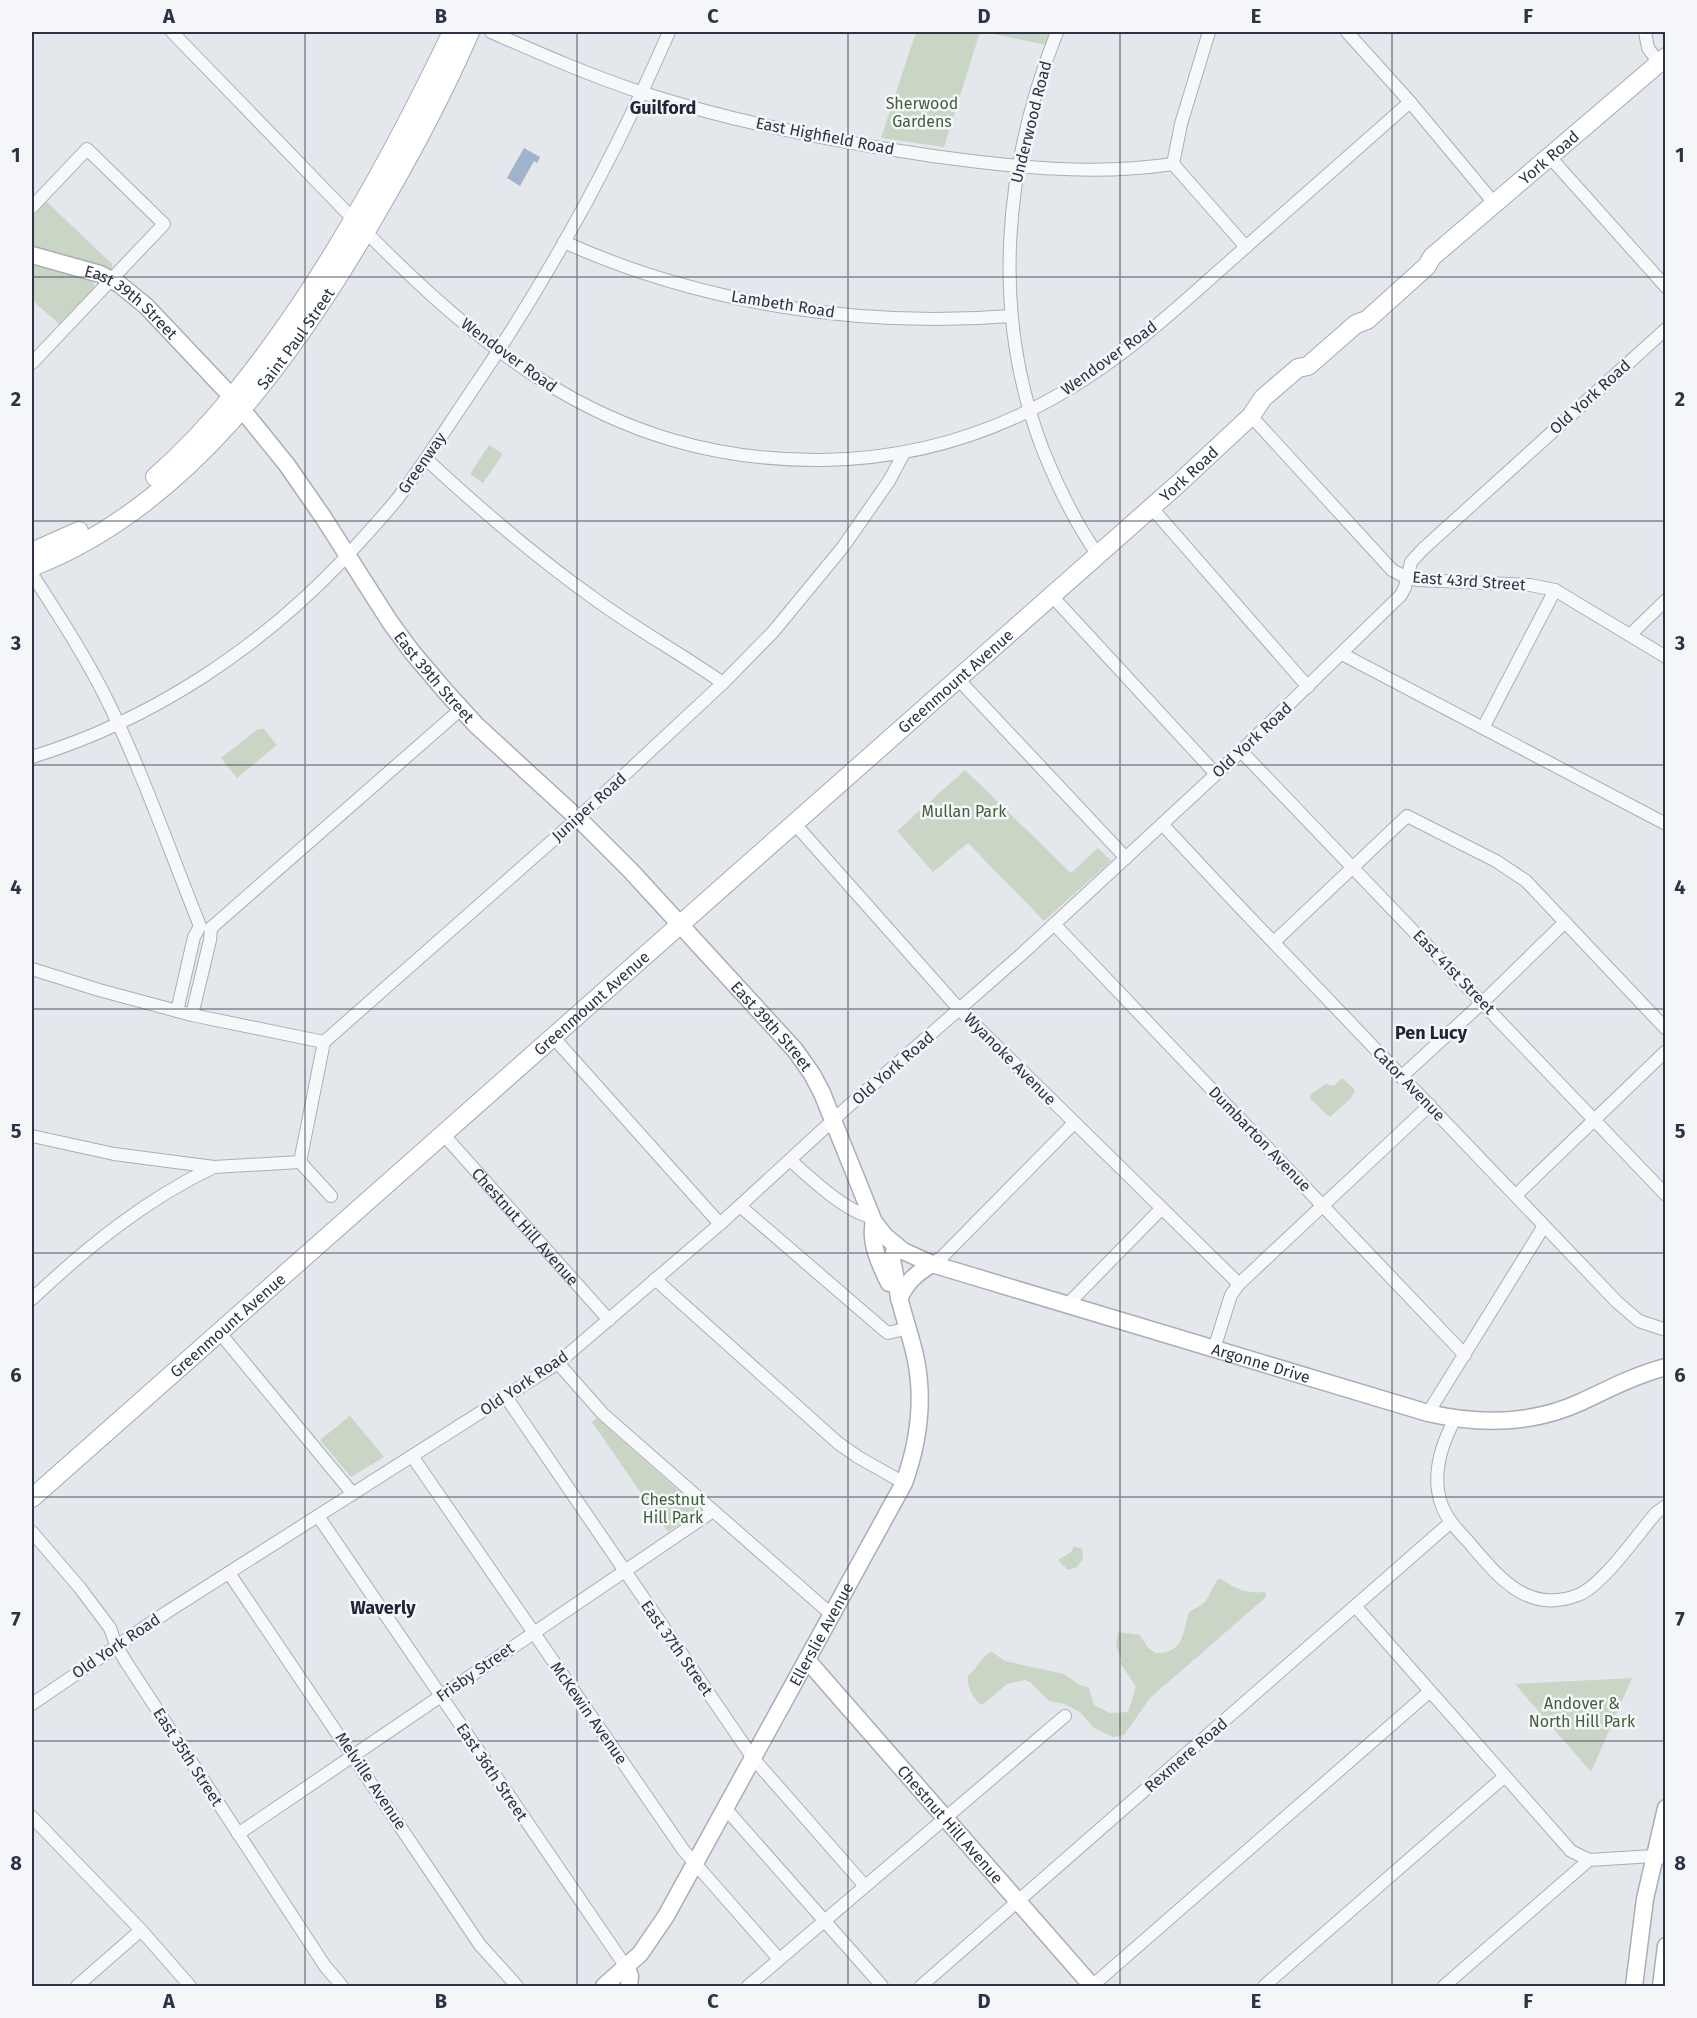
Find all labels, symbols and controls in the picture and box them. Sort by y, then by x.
text: A [162,4,176,28]
text: B [435,4,447,28]
text: C [707,4,719,28]
text: D [977,4,991,28]
text: E [1251,4,1261,28]
text: F [1523,4,1533,28]
street label: Underwood Road [1007,59,1055,185]
park label: Sherwood Gardens [886,94,958,131]
district label: Guilford [630,97,696,119]
street label: East Highfield Road [754,113,896,159]
street label: York Road [1515,126,1583,188]
text: 1 [11,143,21,167]
text: 1 [1675,143,1685,167]
street label: East 39th Street [83,261,182,343]
street label: Saint Paul Street [253,284,338,393]
street label: Lambeth Road [730,286,836,322]
street label: Wendover Road [457,314,561,396]
street label: Wendover Road [1057,317,1161,399]
street label: Old York Road [1546,356,1634,438]
text: 2 [11,387,21,411]
text: 2 [1675,387,1685,411]
street label: Greenway [394,429,450,497]
street label: York Road [1156,442,1222,505]
street label: East 43rd Street [1412,568,1527,594]
street label: Greenmount Avenue [894,625,1017,737]
street label: East 39th Street [391,628,479,726]
text: 3 [10,631,21,655]
text: 3 [1674,631,1685,655]
street label: Old York Road [1208,698,1296,782]
street label: Juniper Road [548,769,630,845]
park label: Mullan Park [922,802,1007,821]
text: 4 [10,875,22,899]
text: 4 [1674,875,1686,899]
street label: East 41st Street [1409,926,1499,1018]
street label: Greenmount Avenue [530,947,653,1059]
street label: East 39th Street [727,977,816,1075]
street label: Wyanoke Avenue [960,1009,1060,1109]
district label: Pen Lucy [1395,1022,1468,1044]
street label: Old York Road [848,1027,938,1109]
street label: Cator Avenue [1369,1043,1449,1125]
street label: Dumbarton Avenue [1205,1082,1315,1196]
text: 5 [11,1119,22,1143]
text: 5 [1675,1119,1686,1143]
street label: Chestnut Hill Avenue [468,1164,583,1289]
street label: Greenmount Avenue [166,1269,289,1381]
street label: Argonne Drive [1210,1339,1313,1387]
street label: Old York Road [476,1347,572,1419]
text: 6 [10,1363,22,1387]
text: 6 [1674,1363,1686,1387]
park label: Chestnut Hill Park [641,1490,706,1527]
street label: Ellerslie Avenue [785,1579,857,1689]
district label: Waverly [350,1597,416,1619]
street label: East 37th Street [637,1597,717,1700]
text: 7 [11,1607,21,1631]
text: 7 [1675,1607,1685,1631]
street label: Old York Road [68,1610,164,1682]
street label: Frisby Street [433,1638,518,1706]
street label: McKewin Avenue [547,1658,631,1768]
park label: Andover & North Hill Park [1529,1694,1636,1731]
street label: East 35th Street [149,1704,227,1810]
street label: Rexmere Road [1141,1714,1231,1796]
street label: East 36th Street [452,1720,532,1825]
street label: Melville Avenue [331,1729,411,1833]
street label: Chestnut Hill Avenue [894,1761,1007,1887]
text: 8 [10,1851,22,1875]
text: 8 [1674,1851,1686,1875]
text: A [162,1989,176,2013]
text: B [435,1989,447,2013]
text: C [707,1989,719,2013]
text: D [977,1989,991,2013]
text: E [1251,1989,1261,2013]
text: F [1523,1989,1533,2013]

